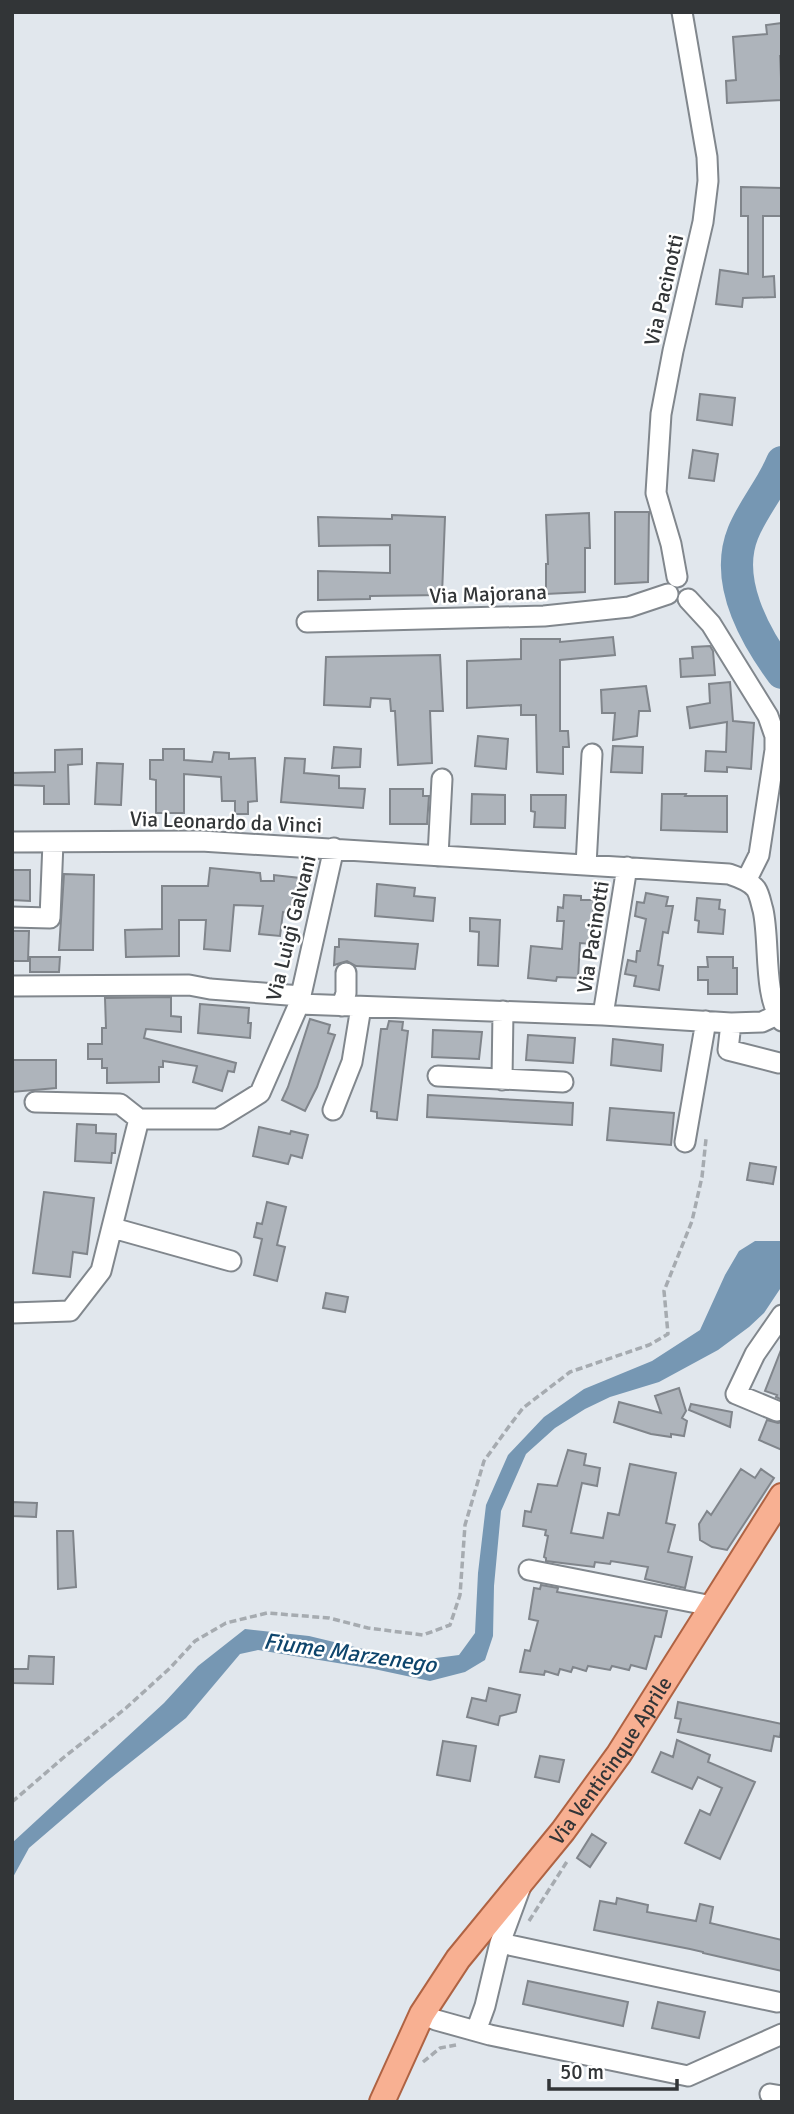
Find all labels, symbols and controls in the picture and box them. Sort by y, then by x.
street label: Via Pacinotti [639,232,689,348]
street label: Via Majorana [429,579,547,609]
street label: Via Leonardo da Vinci [129,806,323,838]
street label: Via Luigi Galvani [260,852,322,1004]
street label: Via Pacinotti [571,879,615,995]
water label: Fiume Marzenego [262,1627,439,1680]
street label: Via Venticinque Aprile [544,1672,678,1850]
scale bar [549,2048,677,2092]
text: 50 m [560,2059,604,2085]

